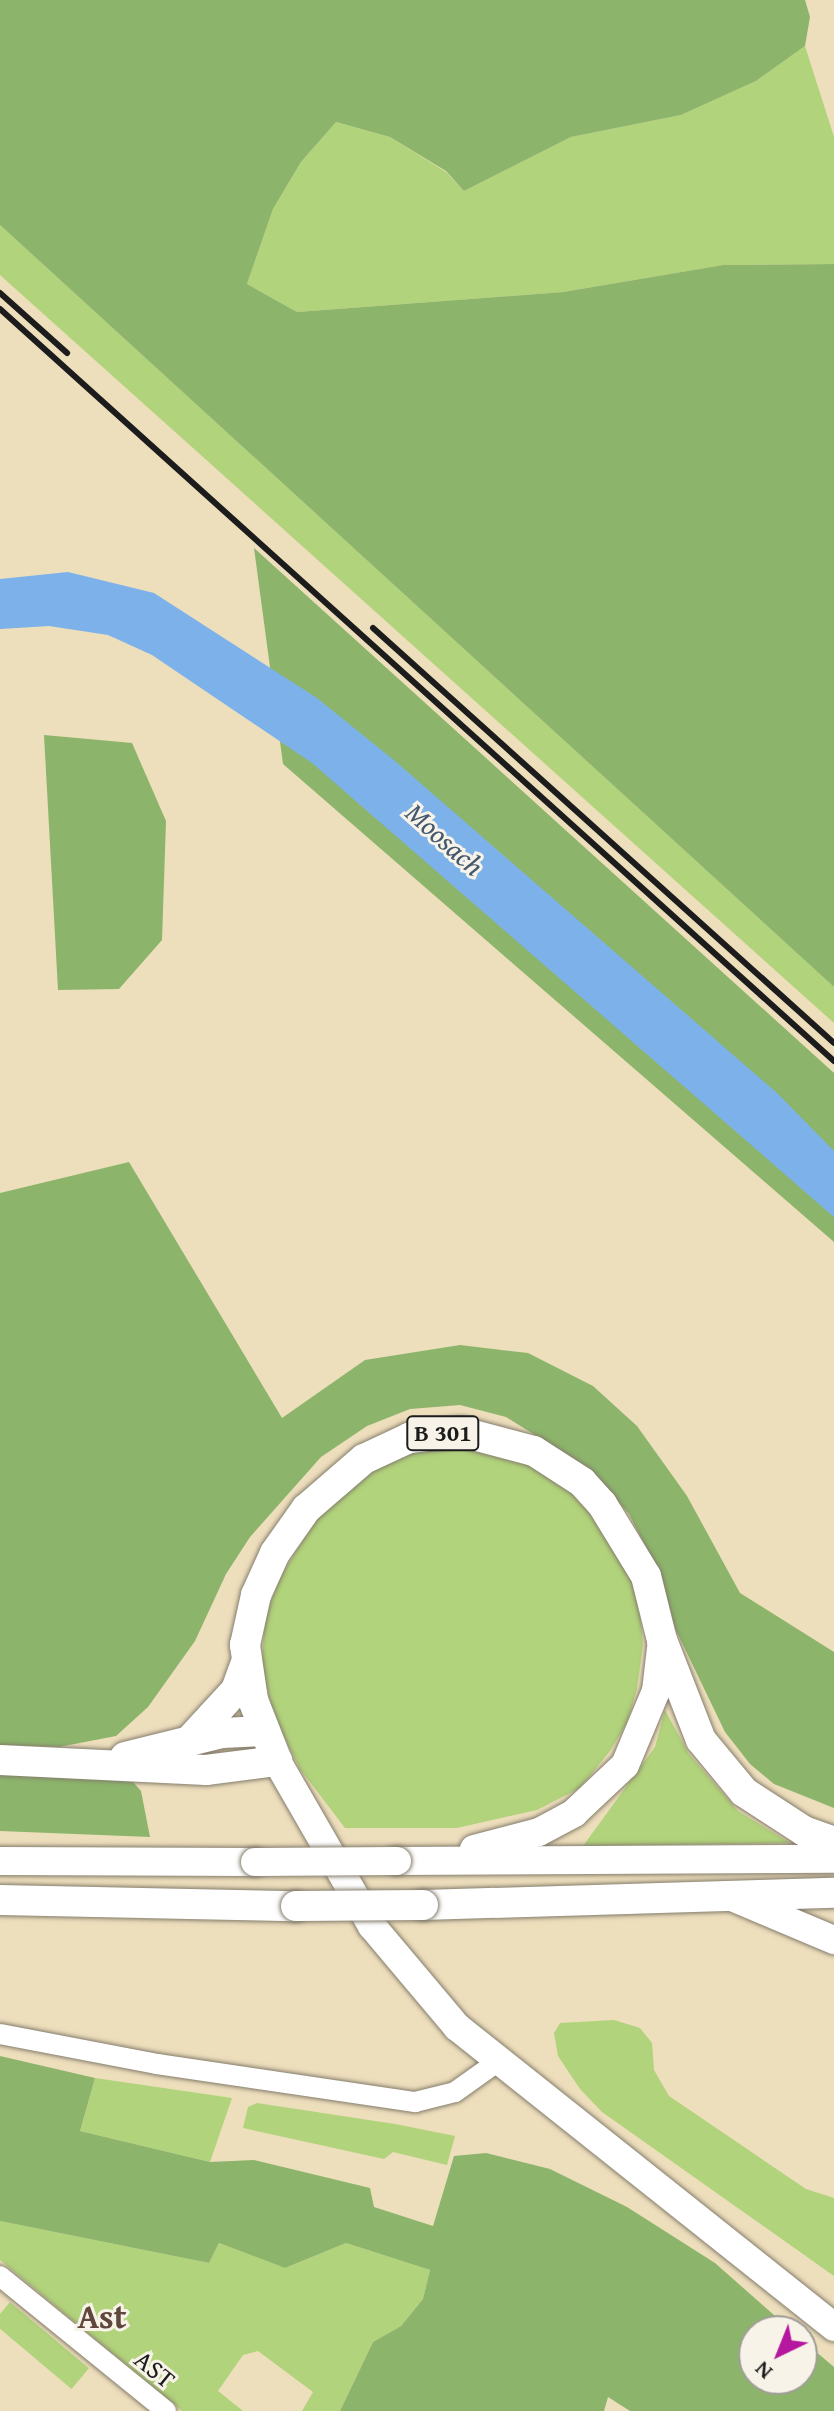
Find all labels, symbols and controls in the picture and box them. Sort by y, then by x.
water label: Moosach [399,795,491,883]
road number: B 301 [405,1413,481,1453]
district label: Ast [77,2296,127,2336]
north arrow [738,2315,818,2395]
street label: AST [128,2343,182,2395]
text: N [747,2354,779,2388]

